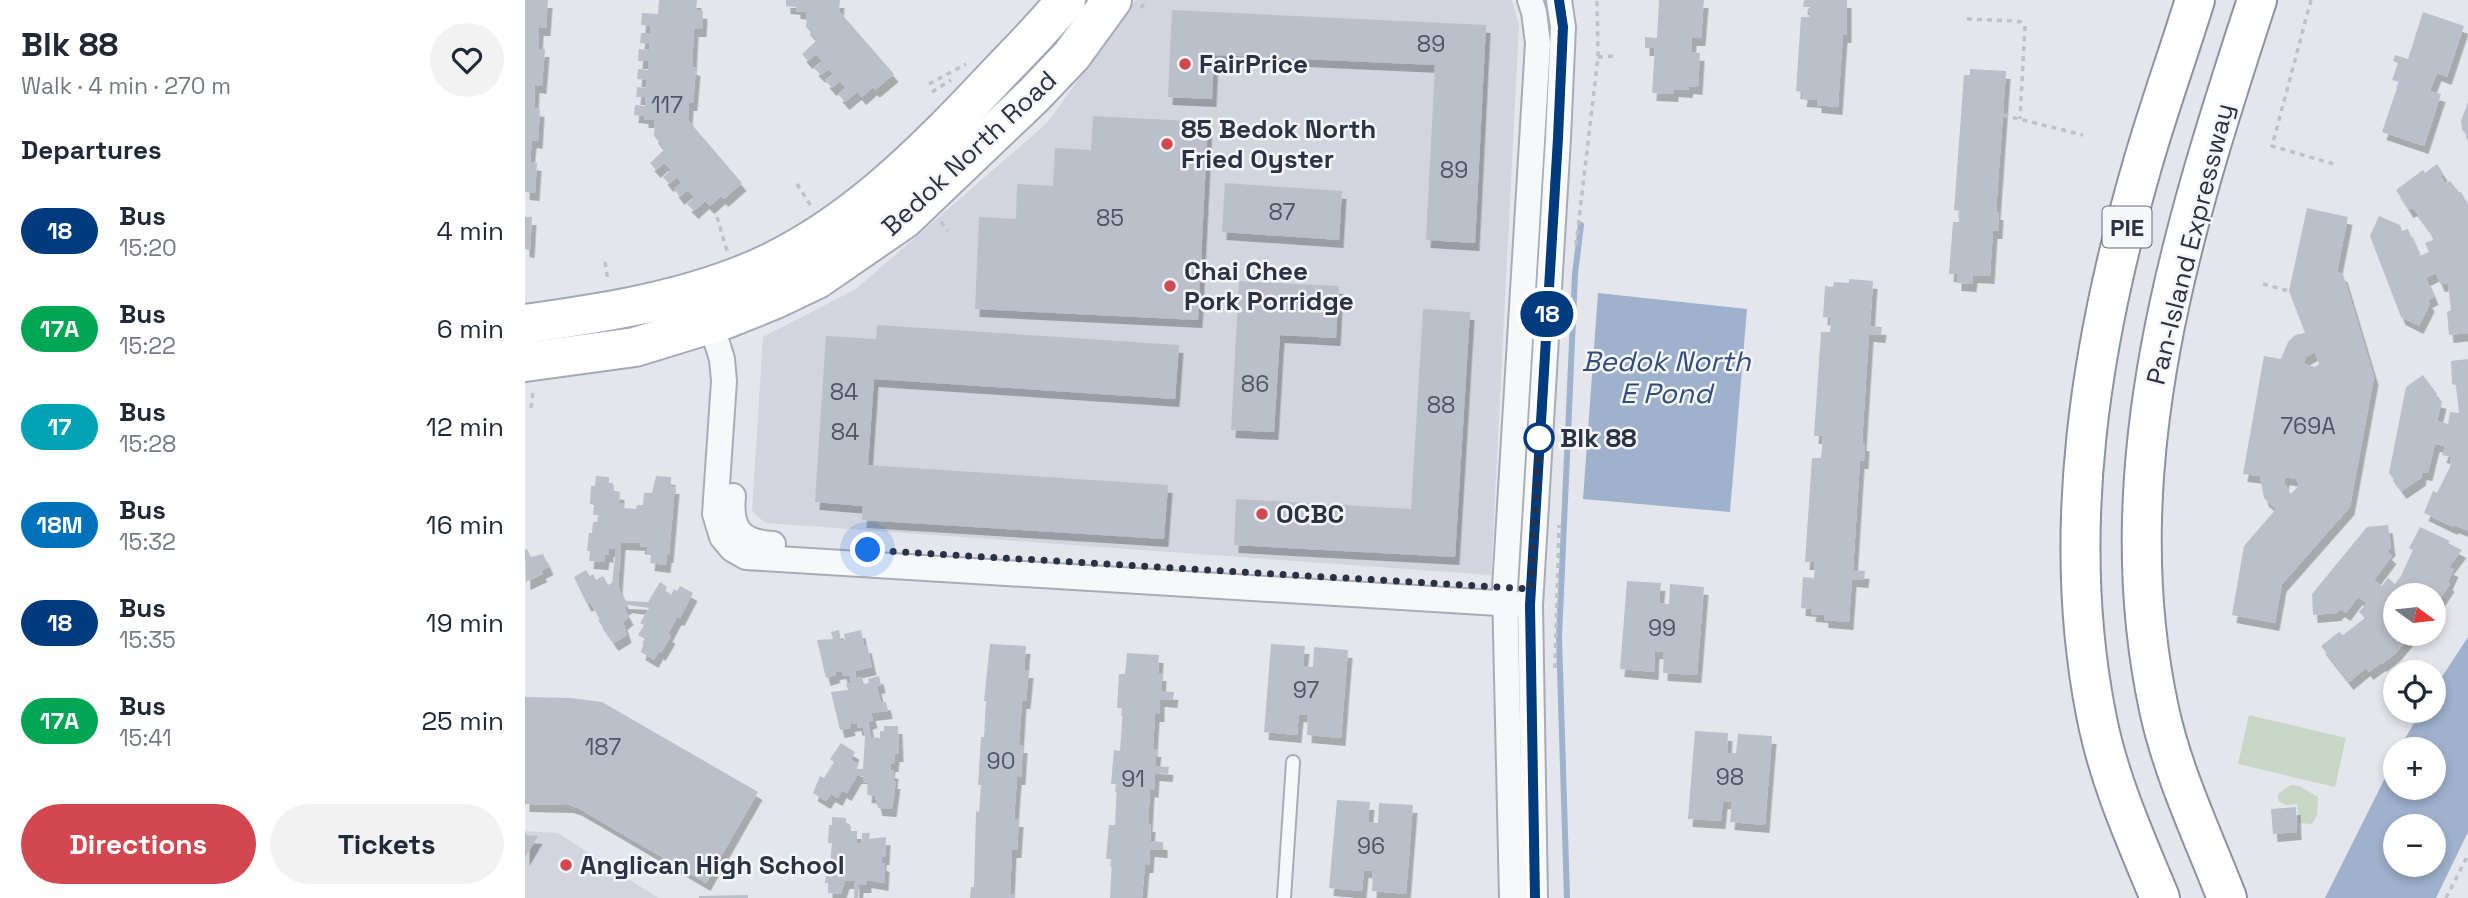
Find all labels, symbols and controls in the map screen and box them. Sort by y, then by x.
button: heart [430,23,504,97]
text: Blk 88 [21,24,118,66]
house number: 89 [1417,29,1445,59]
place label: FairPrice [1199,47,1308,81]
marker: FairPrice [1177,56,1193,72]
street label: Bedok North Road [874,63,1064,243]
text: Walk · 4 min · 270 m [21,71,231,101]
house number: 117 [651,90,683,120]
street label: Pan-Island Expressway [2139,100,2241,388]
place label: 85 Bedok North Fried Oyster [1181,112,1376,176]
text: Departures [21,133,162,167]
marker: 85 Bedok North Fried Oyster [1159,136,1175,152]
house number: 89 [1440,155,1468,185]
house number: 87 [1268,197,1296,227]
text: Bus [119,199,166,233]
house number: 85 [1096,203,1124,233]
road number: PIE [2103,207,2151,248]
text: 4 min [436,214,504,248]
text: 18 [47,215,72,246]
text: 15:20 [119,233,177,263]
place label: Chai Chee Pork Porridge [1184,254,1354,318]
marker: Chai Chee Pork Porridge [1162,278,1178,294]
line badge: 18 [1515,291,1579,337]
text: Bus [119,297,166,331]
text: 18 [1534,298,1560,329]
text: 6 min [437,312,504,346]
text: 17A [40,313,79,344]
text: 15:22 [119,331,176,361]
water label: Bedok North E Pond [1581,343,1751,411]
house number: 86 [1241,369,1269,399]
house number: 84 [830,377,858,407]
house number: 88 [1427,390,1455,420]
text: Bus [119,395,166,429]
text: 12 min [426,410,504,444]
text: 17 [47,411,72,442]
house number: 769A [2280,411,2336,441]
house number: 84 [831,417,859,447]
place label: Blk 88 [1560,421,1637,455]
marker: Blk 88 [1524,423,1554,453]
text: 15:28 [119,429,176,459]
text: Bus [119,493,166,527]
place label: OCBC [1276,497,1344,531]
marker: OCBC [1254,506,1270,522]
text: 16 min [426,508,504,542]
text: 18M [36,509,83,540]
text: 15:32 [119,527,176,557]
your location [850,532,885,567]
north arrow [2383,583,2447,646]
map controls [2383,583,2446,877]
text: Bus [119,591,166,625]
text: 19 min [426,606,504,640]
text: 18 [47,607,72,638]
house number: 99 [1648,613,1676,643]
text: 15:35 [119,625,176,655]
button: locate [2383,660,2446,723]
house number: 97 [1293,675,1319,705]
text: Bus [119,689,166,723]
text: 25 min [421,704,504,738]
text: 17A [40,705,79,736]
text: 15:41 [119,723,172,753]
house number: 187 [585,732,621,762]
button: + [2383,737,2446,800]
house number: 90 [987,746,1015,776]
house number: 98 [1716,762,1744,792]
house number: 91 [1121,764,1145,794]
button: Directions [21,804,256,884]
button: Tickets [270,804,504,884]
button: − [2383,814,2446,877]
house number: 96 [1357,831,1385,861]
place label: Anglican High School [580,848,845,882]
marker: Anglican High School [558,857,574,873]

